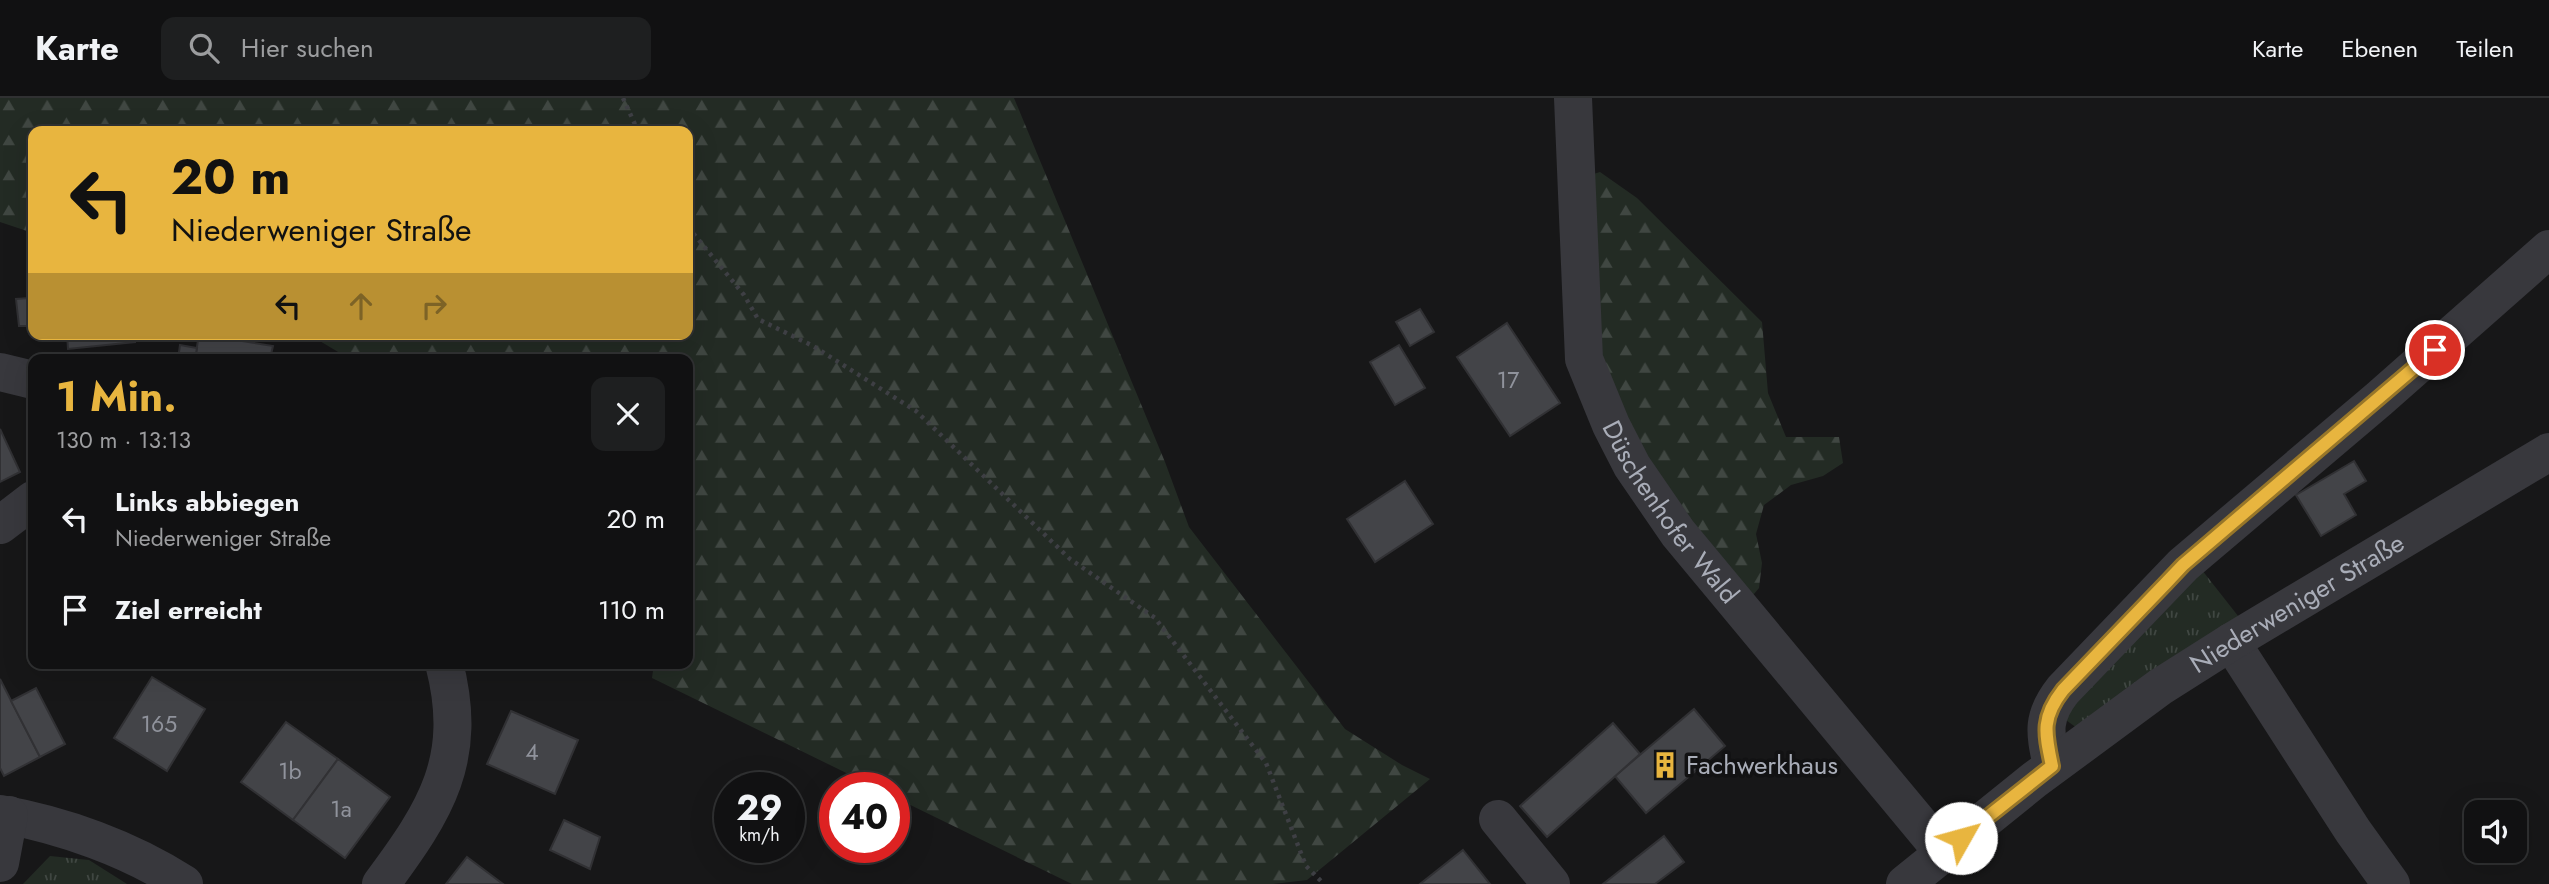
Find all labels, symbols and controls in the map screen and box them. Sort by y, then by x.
search box [161,17,651,80]
text: Karte [35,25,119,72]
icon: search [185,29,223,67]
text: Hier suchen [241,29,374,67]
text: Karte [2252,31,2303,66]
text: Ebenen [2341,31,2418,66]
text: Teilen [2456,31,2514,66]
text: 20 m [171,142,290,212]
icon: left [56,154,147,245]
text: Niederweniger Straße [171,207,472,253]
icon: left [269,287,307,325]
icon: ahead [342,287,380,325]
icon: right [415,287,453,325]
pin [2405,320,2465,380]
icon: arrive [2416,331,2454,369]
house number: 17 [1497,363,1519,397]
text: 1 Min. [56,366,177,427]
button: close [591,377,665,451]
street label: Düschenhofer Wald [1593,414,1748,612]
text: 130 m · 13:13 [56,423,191,457]
text: Links abbiegen [115,483,299,521]
icon: left [56,500,94,538]
text: 20 m [607,500,665,538]
text: Niederweniger Straße [115,521,331,555]
street label: Niederweniger Straße [2182,524,2411,682]
icon: arrive [56,591,94,629]
text: Ziel erreicht [115,591,262,629]
text: 110 m [598,591,665,629]
house number: 165 [141,707,177,741]
house number: 4 [525,735,539,769]
place label: Fachwerkhaus [1686,746,1838,784]
building icon: Fachwerkhaus [1650,750,1680,780]
house number: 1b [278,754,302,788]
speed limit sign: 40 [819,772,910,863]
text: 29 [736,783,783,833]
house number: 1a [330,792,352,826]
map controls [2464,800,2527,863]
button: sound [2464,800,2527,863]
position arrow [1924,801,1998,875]
text: km/h [739,822,780,848]

